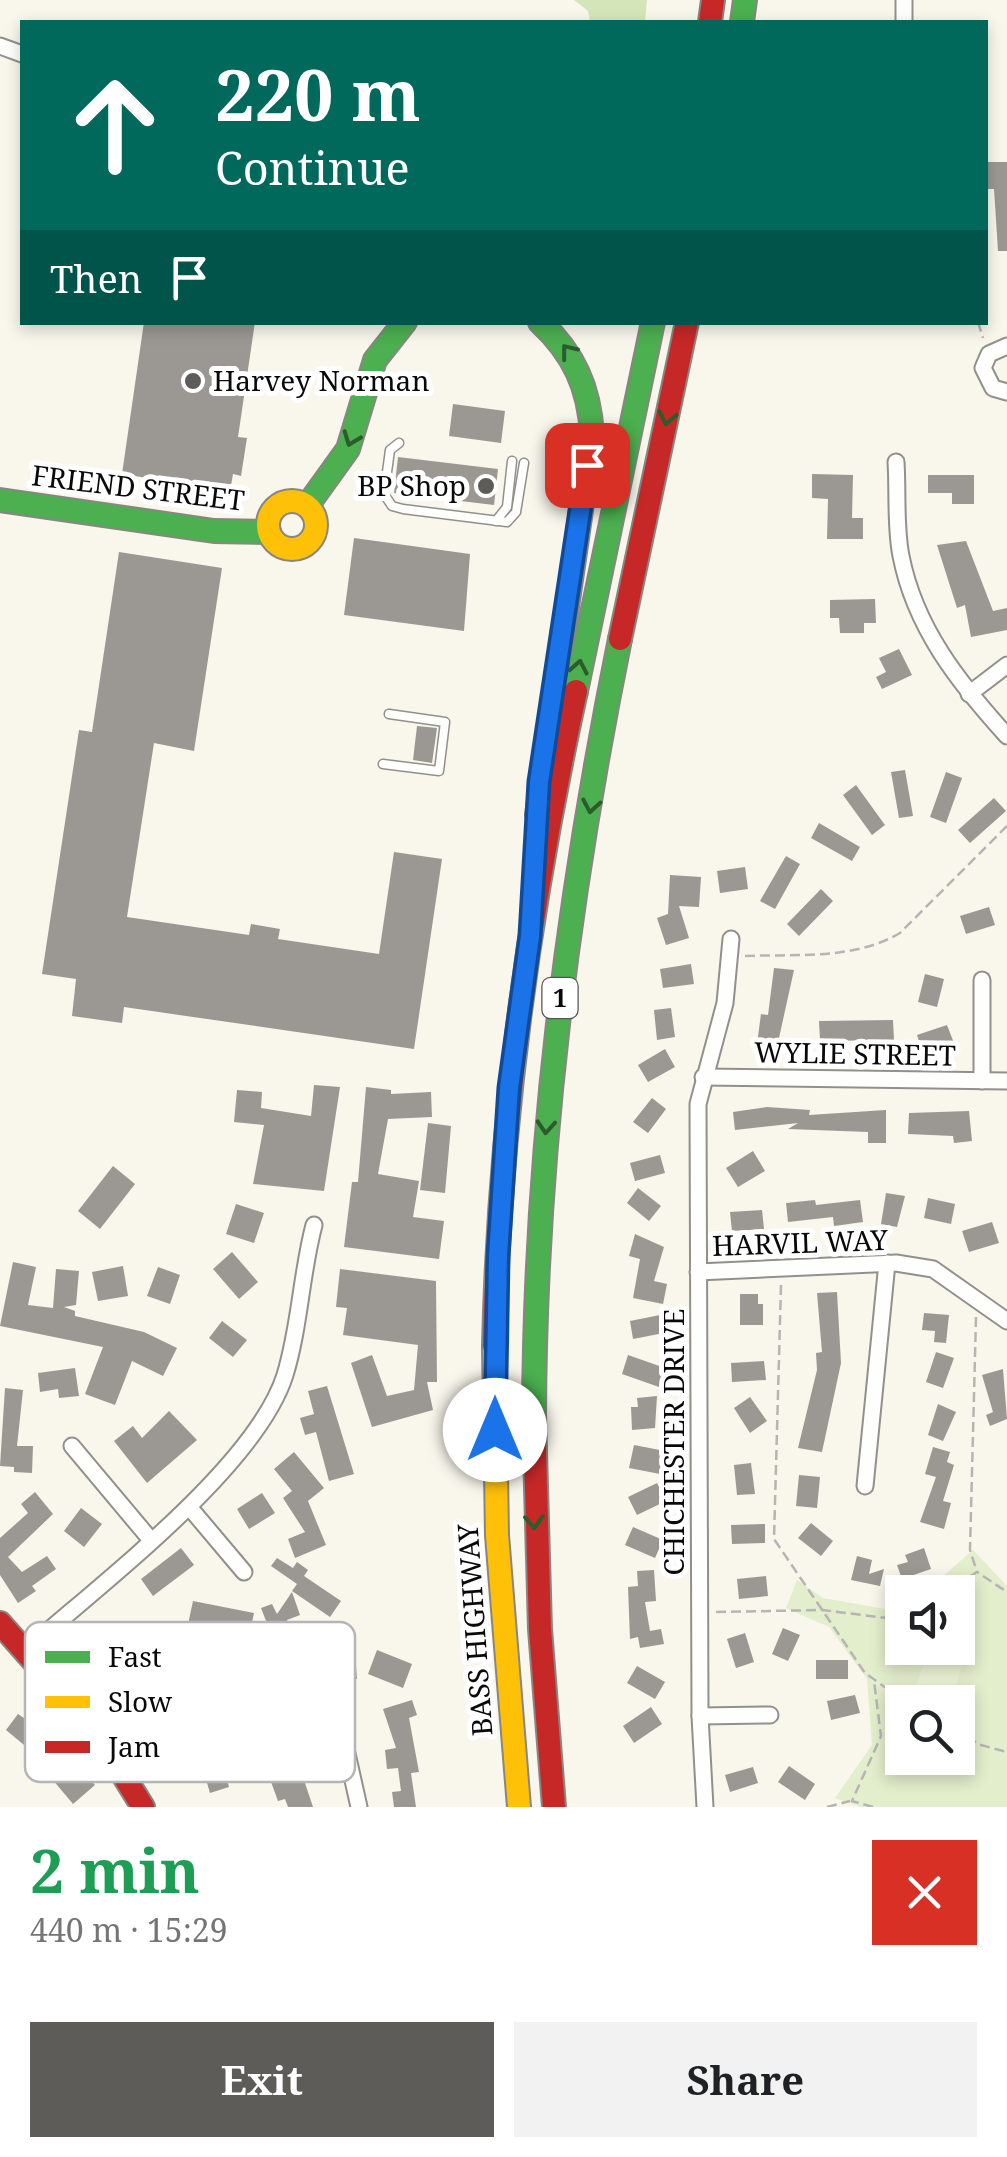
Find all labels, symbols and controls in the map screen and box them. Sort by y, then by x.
text: 220 m [215,46,421,142]
icon: ahead [50,60,180,190]
text: Continue [215,137,410,198]
icon: arrive [162,250,217,305]
text: Then [50,252,142,304]
one-way arrow [562,344,580,362]
place label: Harvey Norman [213,361,429,399]
marker: Harvey Norman [182,370,204,392]
one-way arrow [658,409,679,426]
pin [545,423,630,508]
one-way arrow [343,430,363,447]
icon: arrive [560,438,615,493]
street label: FRIEND STREET [30,455,247,519]
place label: BP Shop [357,466,466,504]
marker: BP Shop [475,475,497,497]
one-way arrow [568,659,589,676]
one-way arrow [582,797,603,814]
road number: 1 [542,978,578,1018]
street label: WYLIE STREET [754,1032,956,1074]
one-way arrow [536,1120,557,1136]
street label: HARVIL WAY [711,1220,889,1264]
street label: CHICHESTER DRIVE [654,1309,692,1575]
position arrow [443,1378,547,1482]
one-way arrow [524,1514,545,1530]
street label: BASS HIGHWAY [448,1522,500,1737]
map controls [885,1575,975,1775]
button: sound [885,1575,975,1665]
legend [25,1622,355,1782]
text: Fast [108,1637,162,1675]
text: Slow [108,1682,173,1720]
button: search [885,1685,975,1775]
text: Jam [107,1727,160,1765]
text: 2 min [30,1829,200,1911]
button: close [872,1840,977,1945]
text: 440 m · 15:29 [30,1908,228,1951]
button: Exit [30,2022,494,2137]
button: Share [514,2022,977,2137]

